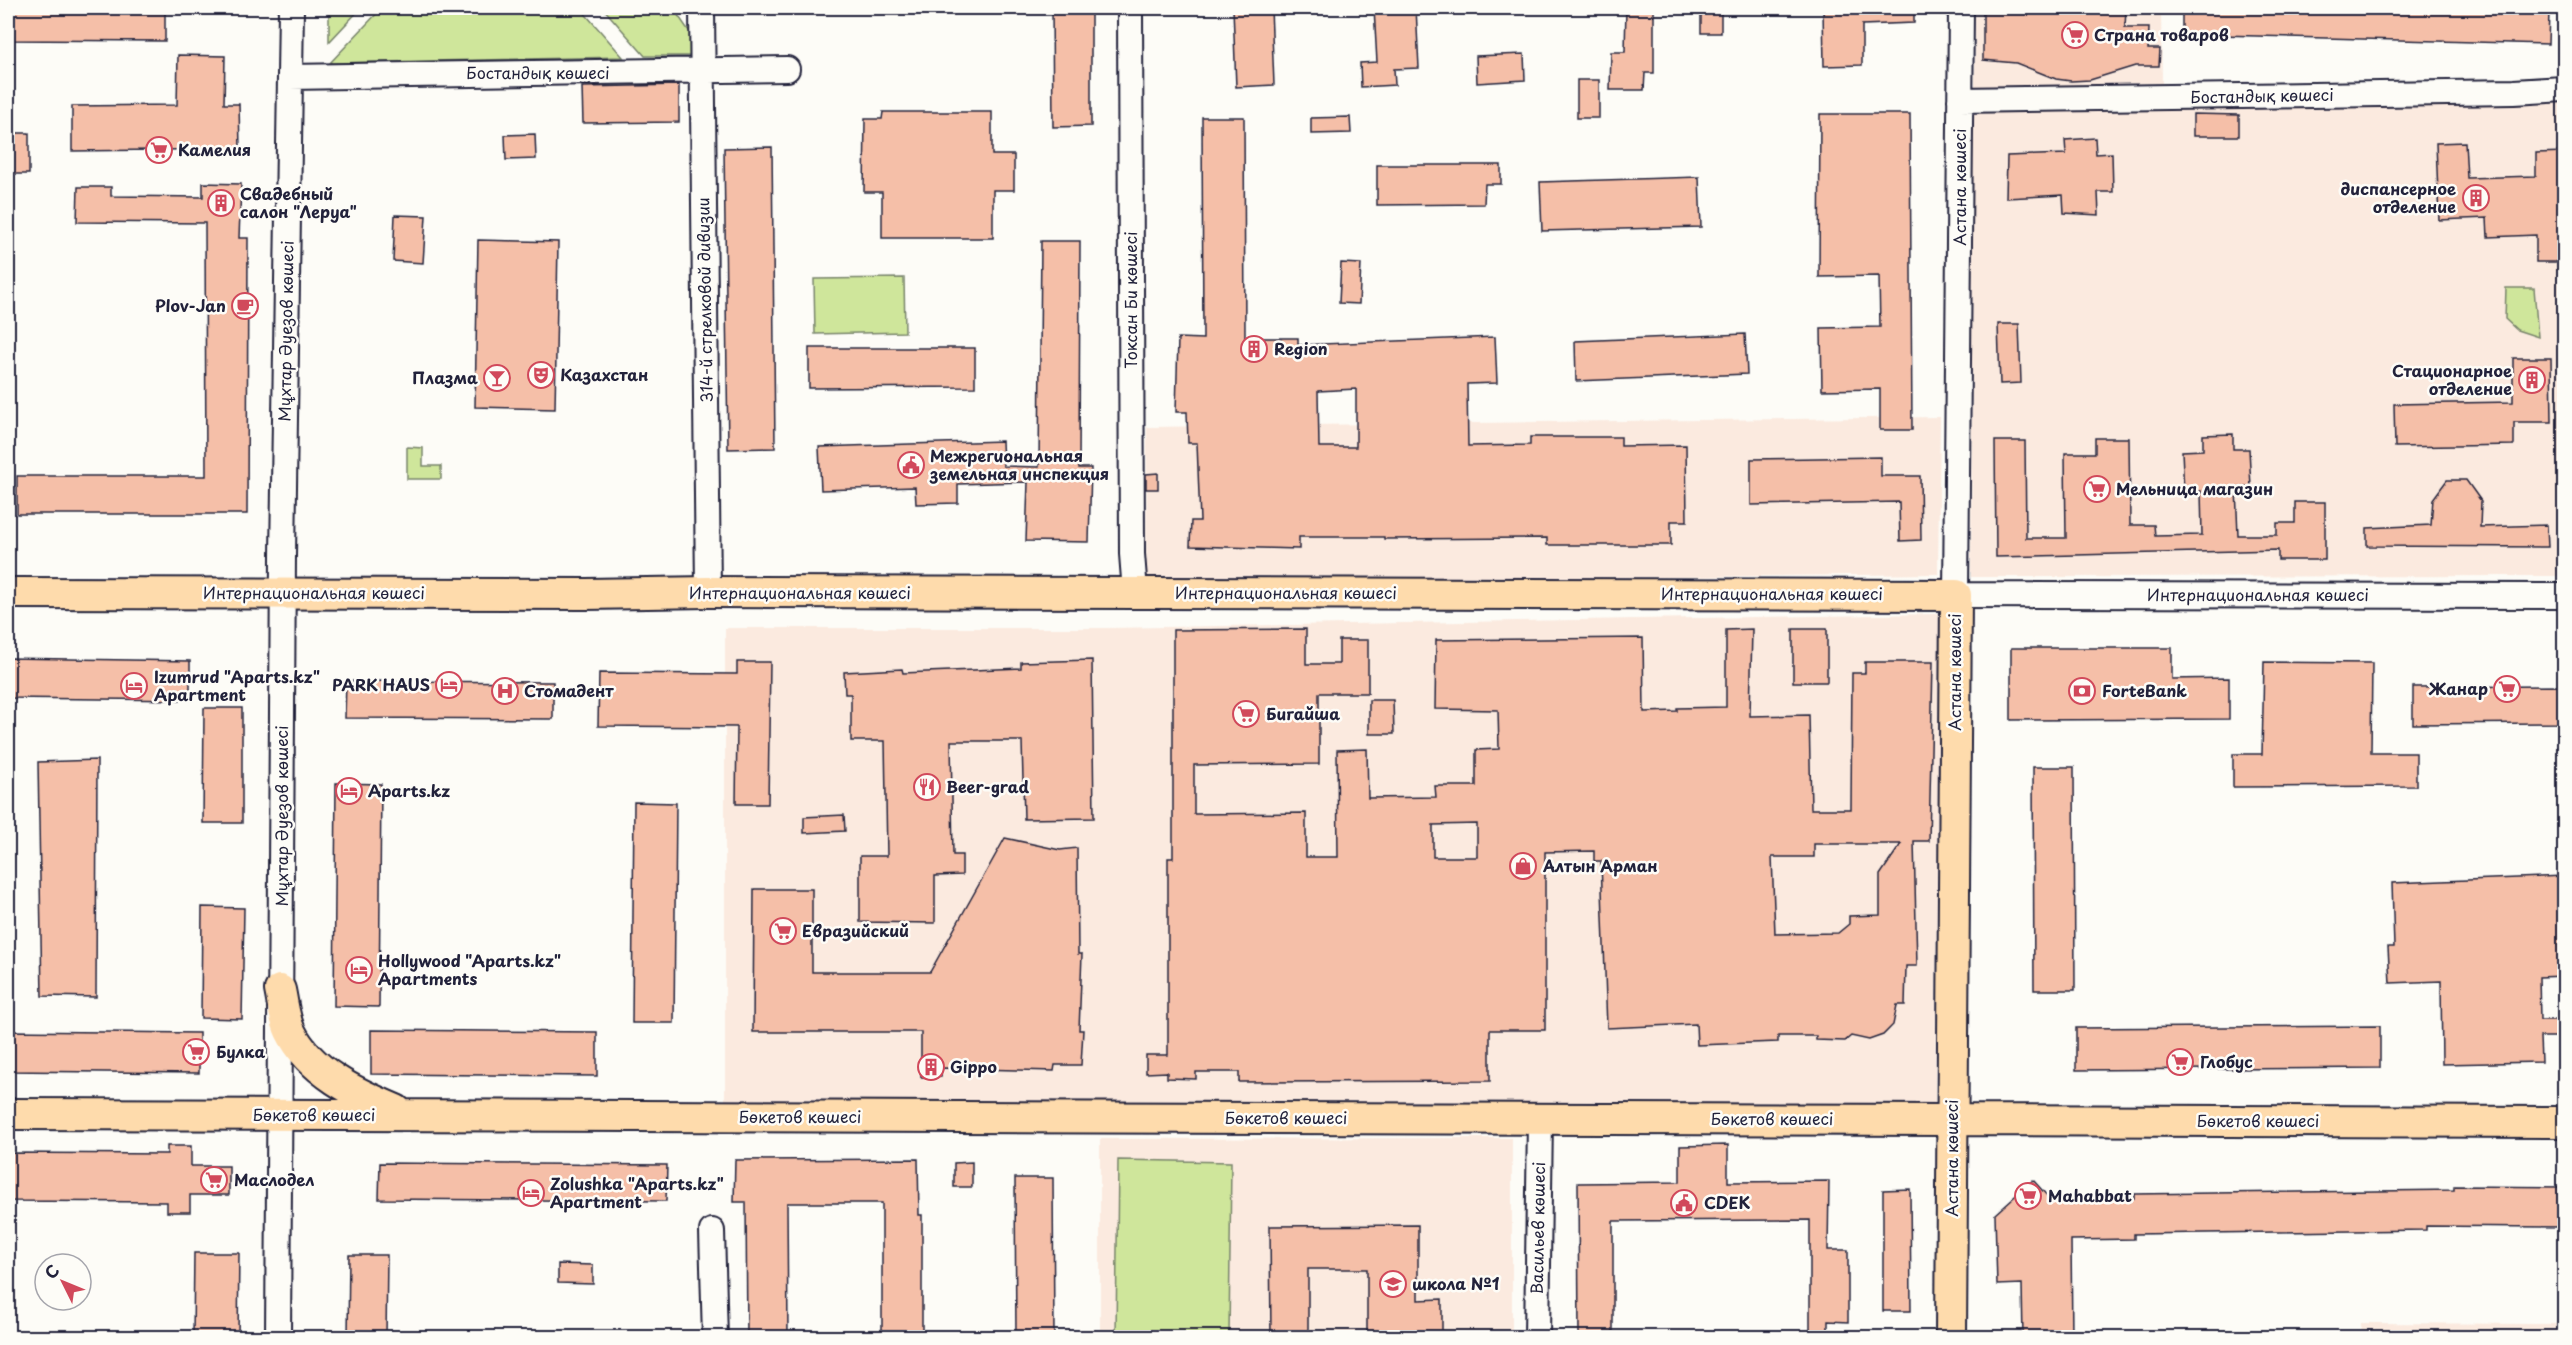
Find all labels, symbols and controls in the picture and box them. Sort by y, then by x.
supermarket icon: Страна товаров [2060,20,2090,50]
place label: Страна товаров [2094,22,2229,46]
street label: Бостандық көшесі [466,60,610,84]
street label: Бостандық көшесі [2190,82,2334,108]
street label: Астана көшесі [1947,128,1971,246]
supermarket icon: Камелия [144,135,174,165]
place label: Камелия [178,137,251,161]
place label: диспансерное отделение [2340,176,2456,218]
place label: Свадебный салон "Леруа" [240,181,357,223]
building icon: диспансерное отделение [2461,183,2491,213]
building icon: Свадебный салон "Леруа" [206,188,236,218]
street label: 314-й стрелковой дивизии [690,197,718,403]
street label: Токсан Би көшесі [1118,231,1142,369]
street label: Мұхтар Әуезов көшесі [271,240,299,422]
cafe icon: Plov-Jan [230,291,260,321]
place label: Plov-Jan [155,293,226,317]
building icon: Region [1239,334,1269,364]
place label: Region [1274,336,1328,360]
place label: Стационарное отделение [2392,358,2512,400]
theatre icon: Казахстан [526,360,556,390]
place label: Казахстан [560,362,648,386]
bar icon: Плазма [482,363,512,393]
place label: Плазма [412,365,478,389]
building icon: Стационарное отделение [2517,365,2547,395]
place label: Межрегиональная земельная инспекция [929,443,1109,485]
public building icon: Межрегиональная земельная инспекция [896,450,926,480]
supermarket icon: Мельница магазин [2082,474,2112,504]
place label: Мельница магазин [2116,476,2273,500]
street label: Интернациональная көшесі [203,580,425,604]
street label: Интернациональная көшесі [689,580,911,604]
street label: Интернациональная көшесі [1175,580,1397,604]
street label: Интернациональная көшесі [1661,581,1883,605]
street label: Интернациональная көшесі [2147,582,2369,606]
street label: Астана көшесі [1942,613,1966,731]
place label: Izumrud "Aparts.kz" Apartment [154,664,320,706]
hotel icon: PARK HAUS [434,670,464,700]
hotel icon: Izumrud "Aparts.kz" Apartment [119,671,149,701]
place label: PARK HAUS [332,672,430,696]
supermarket icon: Жанар [2492,674,2522,704]
hospital icon: Стомадент [490,676,520,706]
bank icon: ForteBank [2067,676,2097,706]
place label: Жанар [2428,676,2488,700]
place label: Стомадент [524,678,614,702]
place label: ForteBank [2102,678,2187,702]
supermarket icon: Бигайша [1231,699,1261,729]
place label: Бигайша [1266,701,1340,725]
street label: Мұхтар Әуезов көшесі [269,725,293,907]
restaurant icon: Beer-grad [912,772,942,802]
place label: Beer-grad [946,774,1029,798]
hotel icon: Aparts.kz [334,776,364,806]
place label: Aparts.kz [368,778,450,802]
shop icon: Алтын Арман [1508,851,1538,881]
place label: Алтын Арман [1542,853,1658,877]
supermarket icon: Евразийский [768,916,798,946]
place label: Евразийский [802,918,909,942]
place label: Hollywood "Aparts.kz" Apartments [378,948,561,990]
hotel icon: Hollywood "Aparts.kz" Apartments [344,955,374,985]
supermarket icon: Булка [181,1037,211,1067]
place label: Булка [216,1039,265,1063]
supermarket icon: Глобус [2165,1047,2195,1077]
place label: Глобус [2200,1049,2253,1073]
building icon: Gippo [916,1052,946,1082]
place label: Gippo [950,1054,997,1078]
street label: Астана көшесі [1939,1099,1963,1217]
street label: Бөкетов көшесі [253,1102,375,1126]
street label: Бөкетов көшесі [739,1104,861,1128]
street label: Бөкетов көшесі [1225,1105,1347,1129]
street label: Бөкетов көшесі [1711,1106,1833,1130]
street label: Бөкетов көшесі [2197,1108,2319,1132]
street label: Васильев көшесі [1524,1161,1550,1295]
supermarket icon: Маслодел [199,1165,229,1195]
place label: Маслодел [234,1167,314,1191]
place label: Zolushka "Aparts.kz" Apartment [550,1171,724,1213]
hotel icon: Zolushka "Aparts.kz" Apartment [516,1178,546,1208]
supermarket icon: Mahabbat [2013,1181,2043,1211]
place label: Mahabbat [2048,1183,2132,1207]
public building icon: CDEK [1669,1188,1699,1218]
place label: CDEK [1704,1190,1751,1214]
north arrow [33,1252,93,1312]
text: С [38,1258,64,1284]
school or university icon: школа №1 [1378,1269,1408,1299]
place label: школа №1 [1412,1271,1500,1295]

